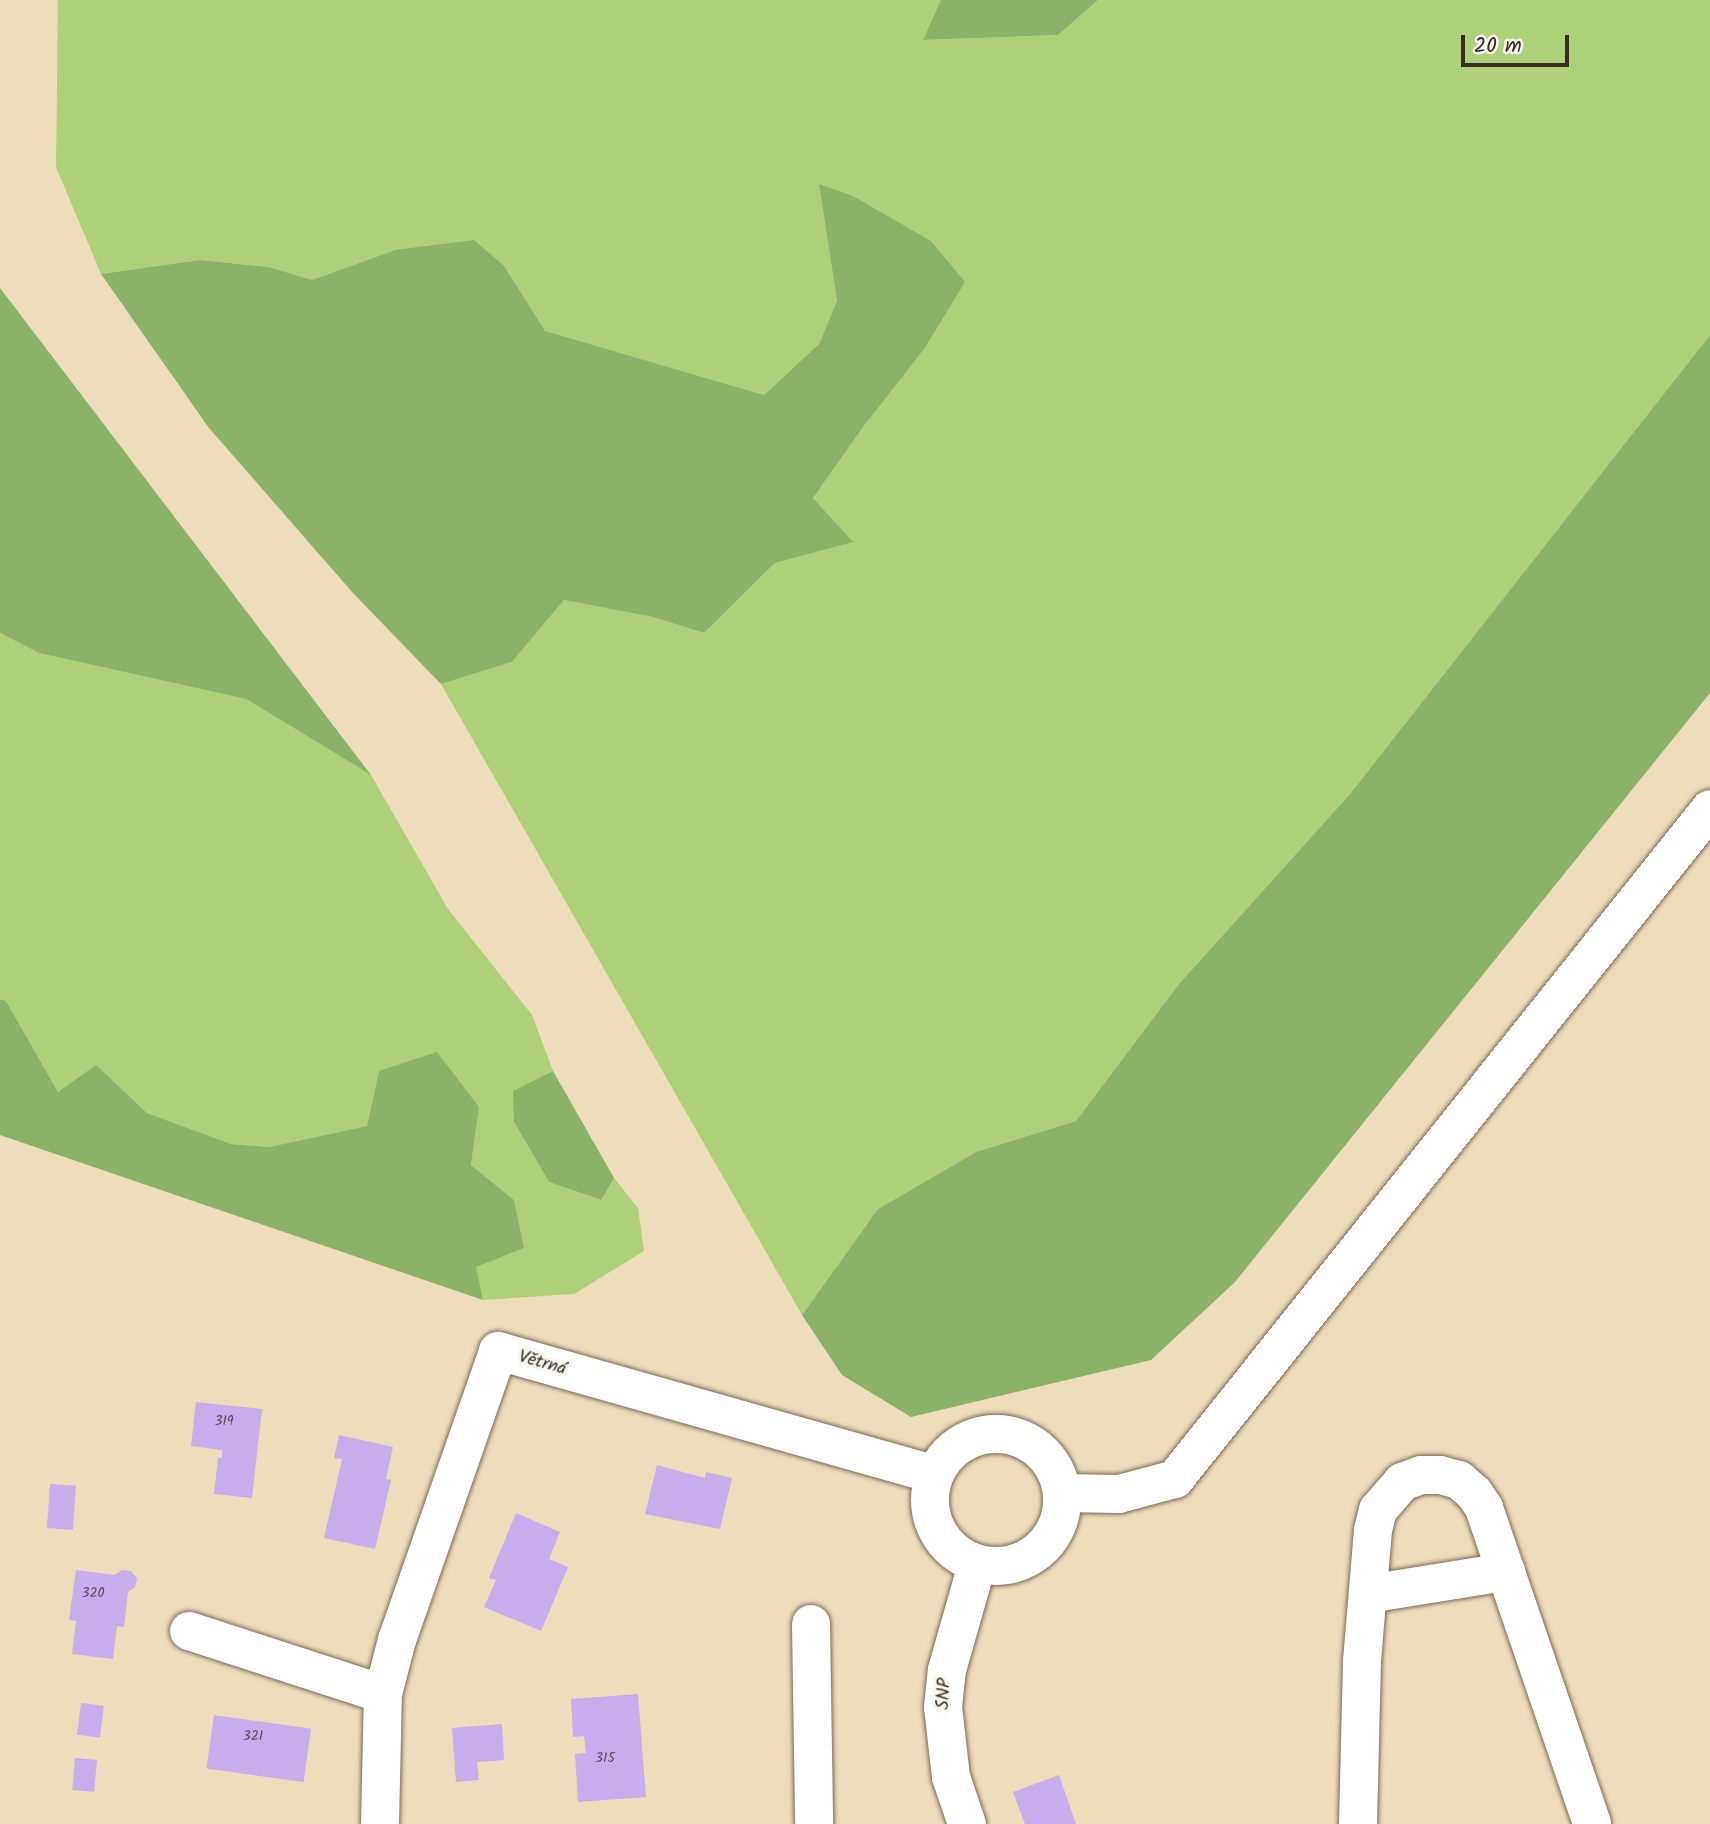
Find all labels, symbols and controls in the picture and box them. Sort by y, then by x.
scale bar [1465,21,1574,65]
text: 20 m [1474,30,1522,63]
street label: Větrná [516,1347,568,1381]
house number: 319 [214,1413,234,1429]
house number: 320 [81,1585,105,1601]
street label: SNP [933,1678,957,1710]
house number: 321 [243,1728,263,1744]
house number: 315 [595,1750,615,1766]

